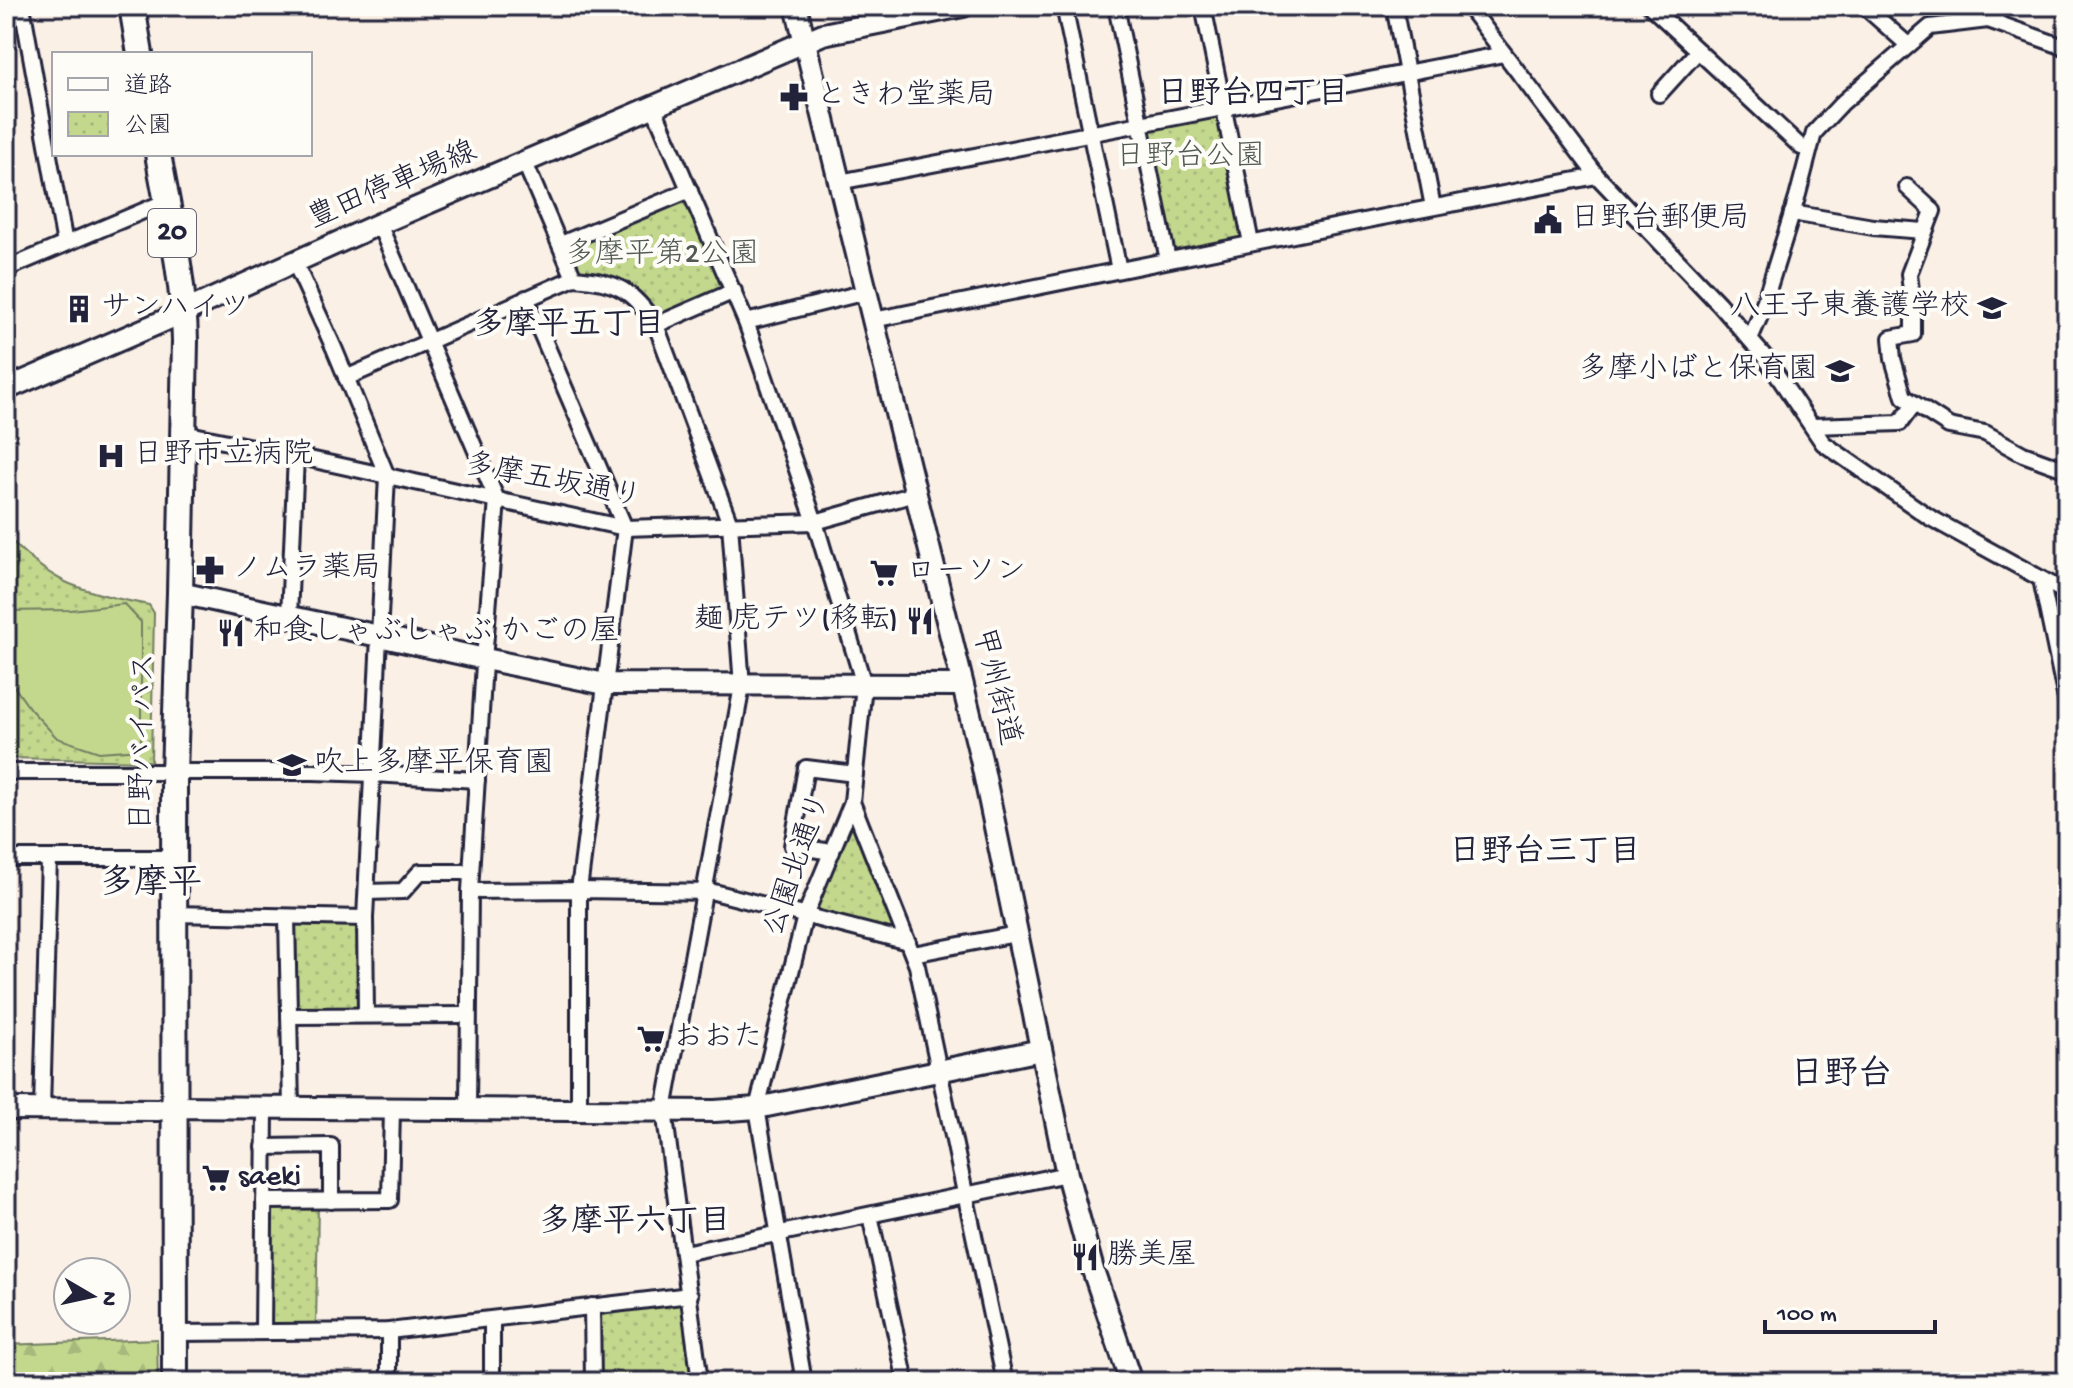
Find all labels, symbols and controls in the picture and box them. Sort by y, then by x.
legend [52,52,312,156]
text: 道路 [124,72,172,102]
district label: 日野台四丁目 [1157,76,1349,115]
place label: ときわ堂薬局 [816,78,996,115]
pharmacy icon: ときわ堂薬局 [779,82,809,112]
text: 公園 [124,113,172,142]
street label: 豊田停車場線 [303,134,483,238]
park label: 日野台公園 [1115,139,1265,176]
place label: 日野台郵便局 [1570,201,1750,238]
public building icon: 日野台郵便局 [1533,205,1563,235]
road number: 20 [148,209,196,257]
park label: 多摩平第2公園 [565,237,759,274]
place label: 八王子東養護学校 [1730,289,1970,326]
place label: サンハイツ [101,292,250,327]
school or university icon: 八王子東養護学校 [1977,293,2007,323]
building icon: サンハイツ [64,294,94,324]
district label: 多摩平五丁目 [473,306,665,346]
place label: 多摩小ばと保育園 [1578,352,1818,389]
school or university icon: 多摩小ばと保育園 [1825,356,1855,386]
place label: 日野市立病院 [133,437,313,474]
hospital icon: 日野市立病院 [96,441,126,471]
street label: 多摩五坂通り [461,447,645,517]
place label: ノムラ薬局 [232,551,381,588]
pharmacy icon: ノムラ薬局 [195,555,225,585]
place label: ローソン [906,556,1026,591]
supermarket icon: ローソン [869,558,899,588]
place label: 麺 虎テツ(移転) [694,602,898,639]
restaurant icon: 麺 虎テツ(移転) [905,606,935,636]
place label: 和食しゃぶしゃぶ かごの屋 [253,614,620,651]
restaurant icon: 和食しゃぶしゃぶ かごの屋 [216,618,246,648]
street label: 甲州街道 [963,624,1026,749]
street label: 日野バイパス [126,652,164,832]
place label: 吹上多摩平保育園 [314,746,554,783]
school or university icon: 吹上多摩平保育園 [277,750,307,780]
street label: 公園北通り [757,788,840,942]
district label: 日野台三丁目 [1449,834,1641,873]
district label: 多摩平 [100,863,202,906]
place label: おおた [673,1022,763,1057]
supermarket icon: おおた [636,1024,666,1054]
district label: 日野台 [1790,1055,1892,1097]
place label: saeki [238,1161,301,1196]
supermarket icon: saeki [201,1163,231,1193]
district label: 多摩平六丁目 [539,1203,731,1243]
place label: 勝美屋 [1107,1238,1197,1275]
restaurant icon: 勝美屋 [1070,1242,1100,1272]
north arrow [52,1256,132,1336]
scale bar [1765,1284,1935,1334]
text: N [94,1289,122,1308]
text: 100 m [1776,1301,1837,1330]

